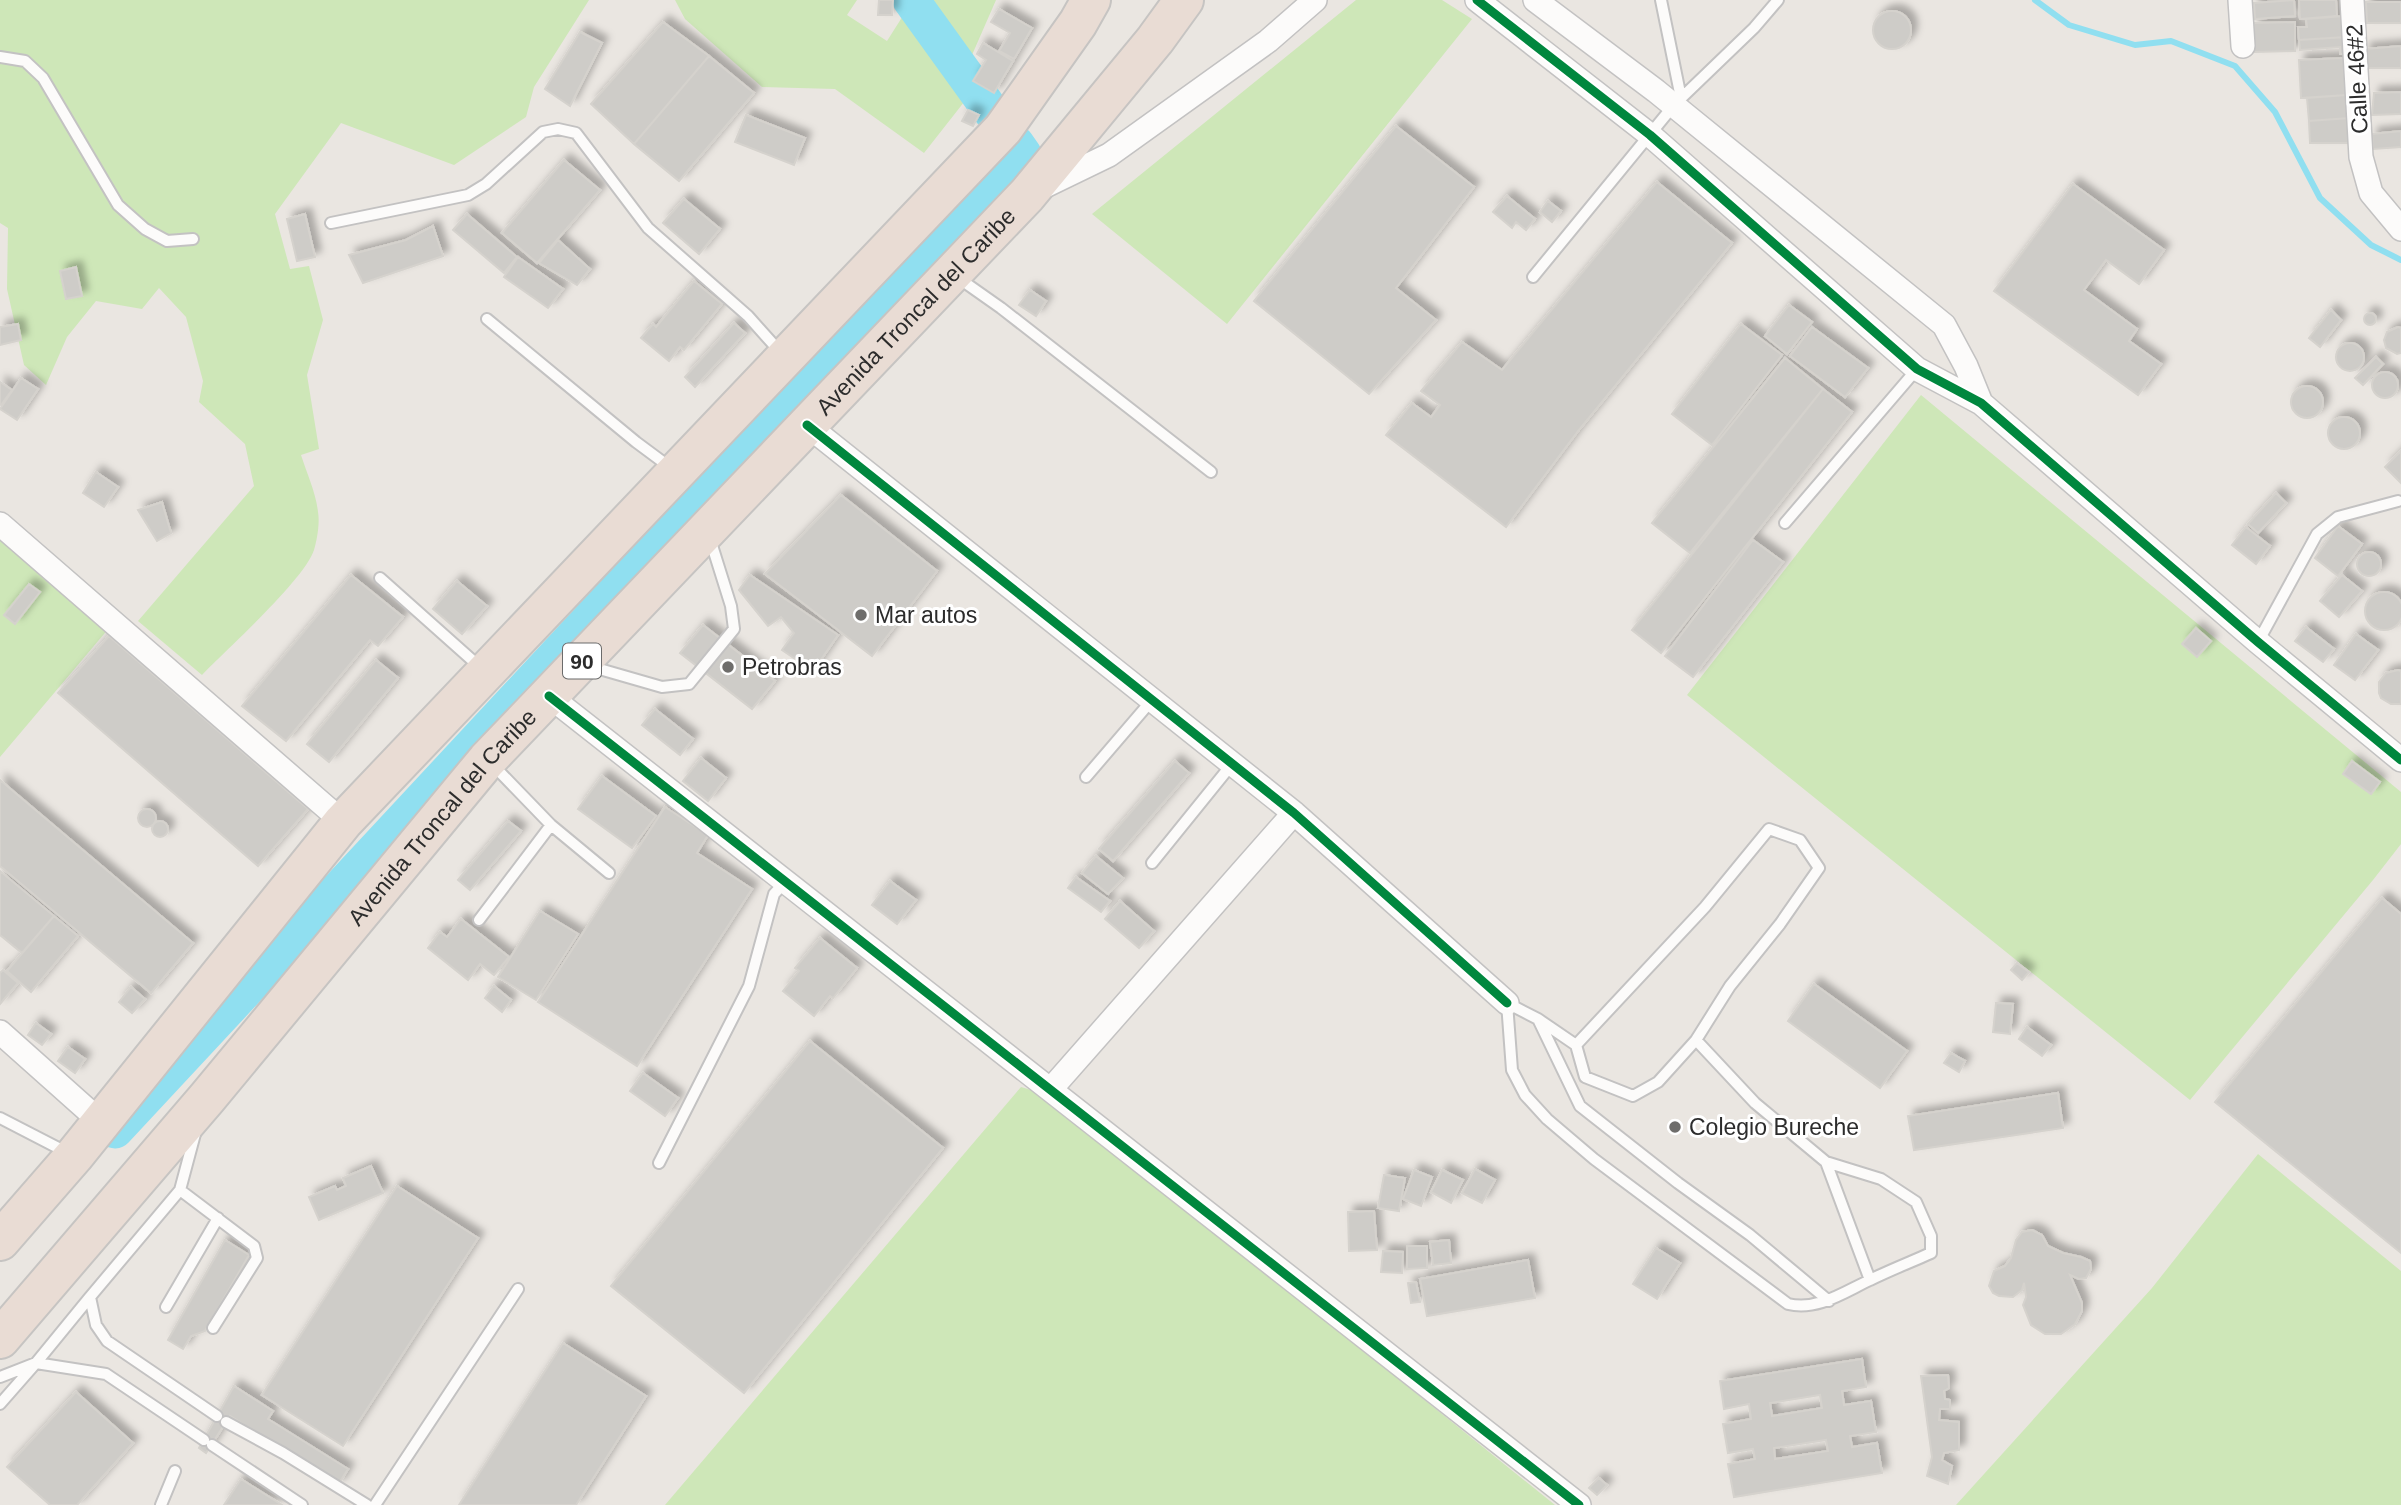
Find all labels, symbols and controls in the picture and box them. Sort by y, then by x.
street label: Calle 46#2 [2341,23,2373,135]
street label: Avenida Troncal del Caribe [811,203,1020,420]
place label: Mar autos [875,602,977,628]
marker: Mar autos [853,607,869,623]
road number: 90 [563,644,601,678]
place label: Petrobras [742,654,842,680]
marker: Petrobras [720,659,736,675]
street label: Avenida Troncal del Caribe [343,704,542,930]
place label: Colegio Bureche [1689,1114,1859,1140]
marker: Colegio Bureche [1667,1119,1683,1135]

